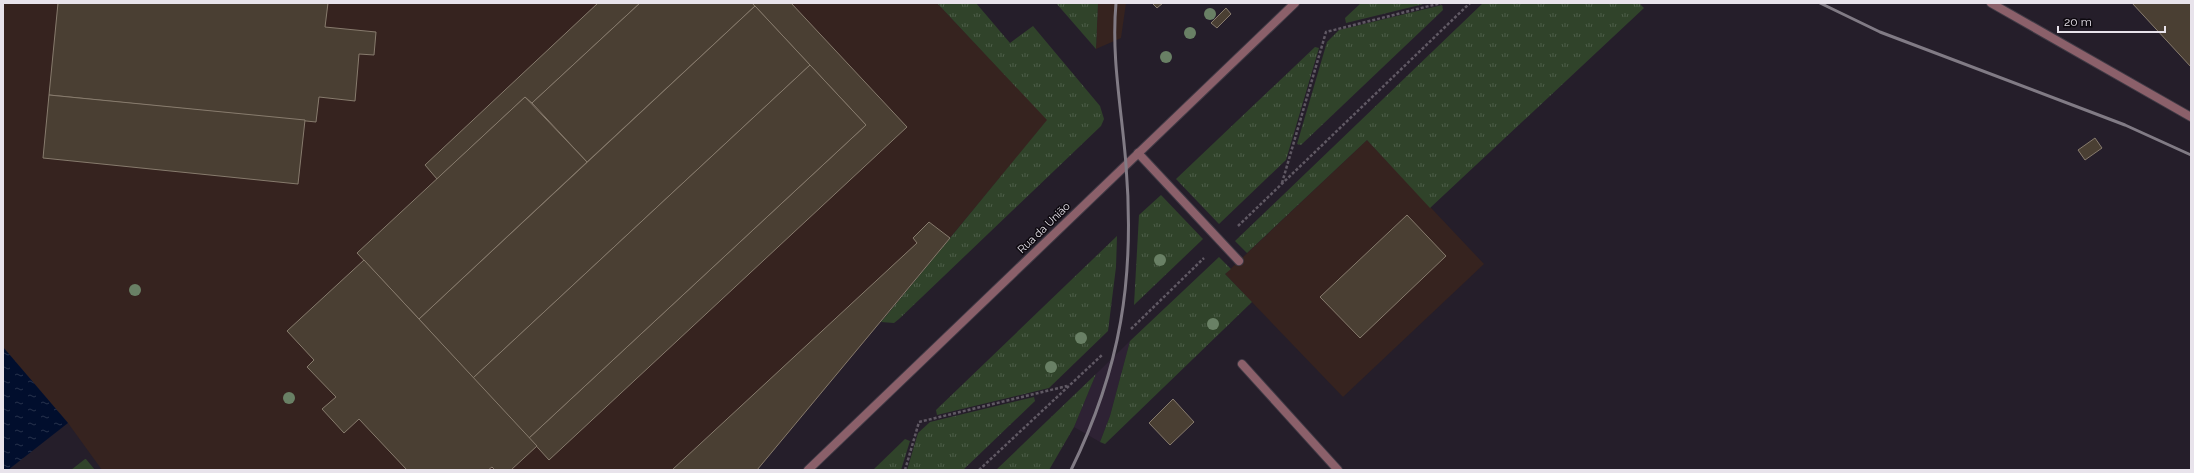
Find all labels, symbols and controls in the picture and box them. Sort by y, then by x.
scale bar [2058,8,2165,34]
text: 20 m [2064,15,2092,29]
street label: Rua da União [1015,200,1073,256]

